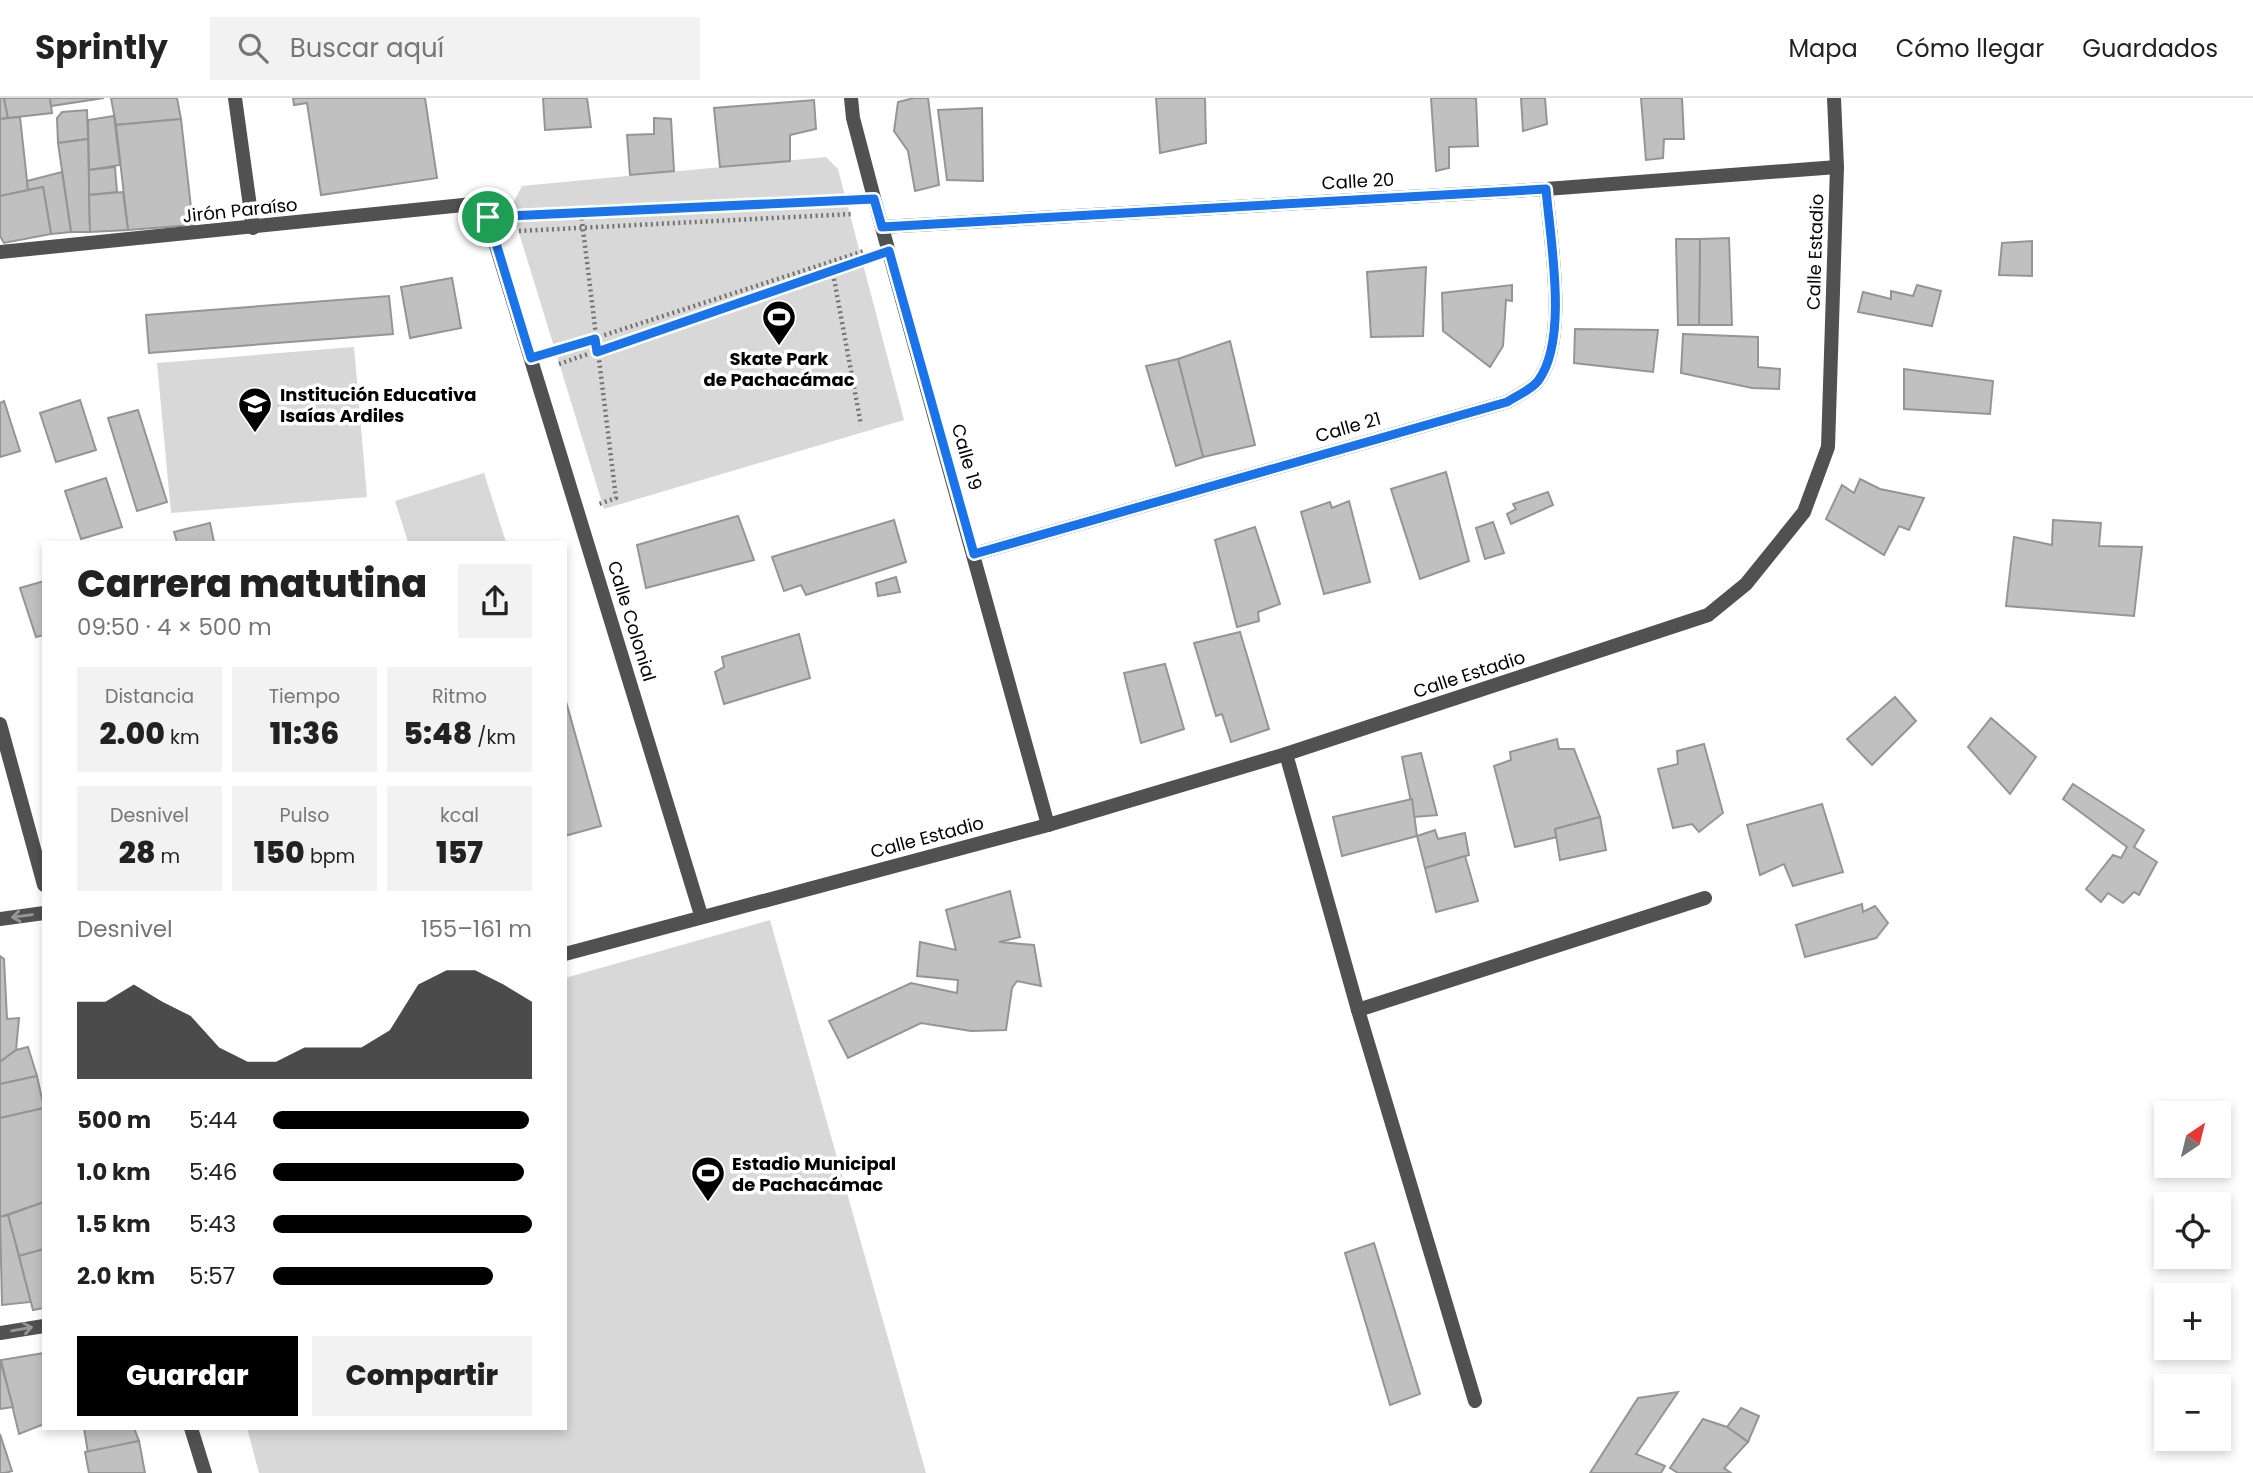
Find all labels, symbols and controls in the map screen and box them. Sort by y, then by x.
search box [210,17,700,80]
text: Sprintly [35,24,168,71]
icon: search [234,29,272,67]
text: Buscar aquí [290,30,444,66]
text: Mapa [1788,32,1858,65]
text: Cómo llegar [1896,32,2044,65]
text: Guardados [2082,32,2218,65]
street label: Calle 20 [1321,167,1395,195]
pin [458,187,518,247]
street label: Jirón Paraíso [181,192,299,228]
street label: Calle Estadio [1800,193,1830,311]
icon: arrive [469,198,507,236]
sports icon: Skate Park de Pachacámac [760,298,798,347]
place label: Skate Park de Pachacámac [703,346,855,392]
place label: Institución Educativa Isaías Ardiles [280,382,476,428]
school or university icon: Institución Educativa Isaías Ardiles [236,385,274,434]
street label: Calle 21 [1312,406,1384,448]
street label: Calle 19 [946,421,988,493]
text: Carrera matutina [77,557,427,610]
street label: Calle Colonial [602,558,662,684]
button: share [458,564,532,638]
text: 09:50 · 4 × 500 m [77,611,272,643]
street label: Calle Estadio [1410,644,1528,704]
text: Distancia [105,683,194,710]
text: Tiempo [269,683,340,710]
text: Ritmo [432,683,487,710]
text: 2.00 [100,712,165,755]
text: 11:36 [270,712,339,755]
text: 5:48 [403,712,472,755]
text: km [165,724,199,751]
text: /km [472,724,516,751]
text: Desnivel [110,802,189,829]
text: Pulso [280,802,329,829]
text: kcal [440,802,479,829]
street label: Calle Estadio [868,810,986,864]
text: 28 [119,831,156,874]
text: 150 [254,831,305,874]
text: 157 [436,831,483,874]
text: m [156,843,180,870]
text: bpm [305,843,355,870]
one-way arrow [11,910,34,923]
text: Desnivel [77,913,173,945]
text: 155–161 m [421,913,532,945]
north arrow [2154,1101,2231,1178]
map controls [2154,1101,2231,1451]
text: 500 m [77,1104,151,1136]
text: 5:44 [189,1104,237,1136]
place label: Estadio Municipal de Pachacámac [732,1151,896,1197]
sports icon: Estadio Municipal de Pachacámac [689,1154,727,1203]
text: 1.0 km [77,1156,151,1188]
text: 5:46 [189,1156,237,1188]
button: locate [2154,1192,2231,1269]
text: 1.5 km [77,1208,151,1240]
text: 5:43 [189,1208,236,1240]
text: 2.0 km [77,1260,155,1292]
text: 5:57 [189,1260,235,1292]
button: + [2154,1283,2231,1360]
one-way arrow [10,1322,33,1335]
button: Guardar [77,1336,298,1416]
button: Compartir [312,1336,532,1416]
button: − [2154,1374,2231,1451]

